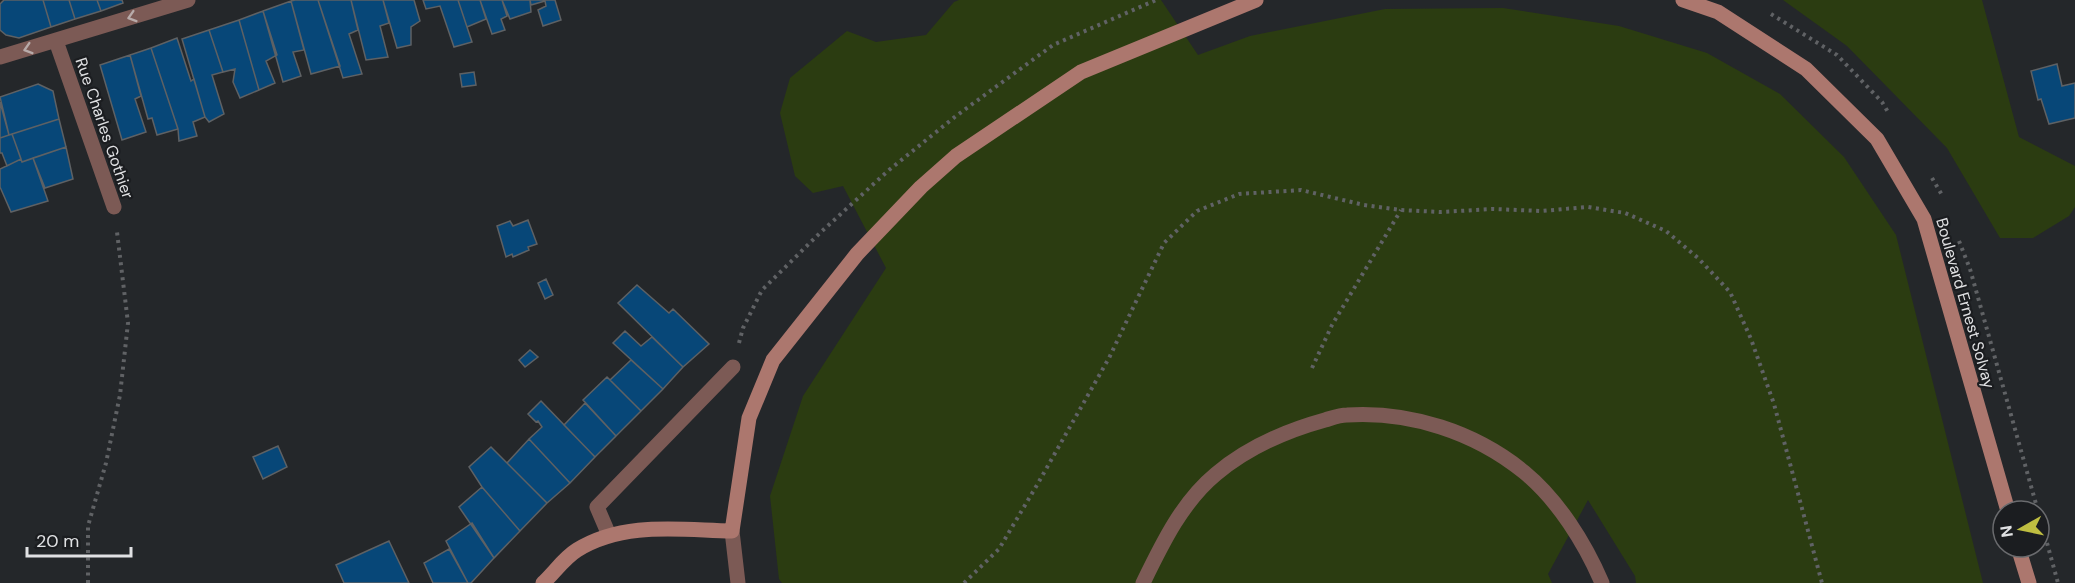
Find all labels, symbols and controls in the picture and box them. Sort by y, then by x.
one-way arrow [127,10,138,22]
one-way arrow [23,42,34,54]
street label: Rue Charles Gothier [71,55,139,202]
street label: Boulevard Ernest Solvay [1931,215,2000,391]
north arrow [1991,499,2051,559]
scale bar [27,520,130,558]
text: N [1995,524,2018,539]
text: 20 m [36,529,79,553]

